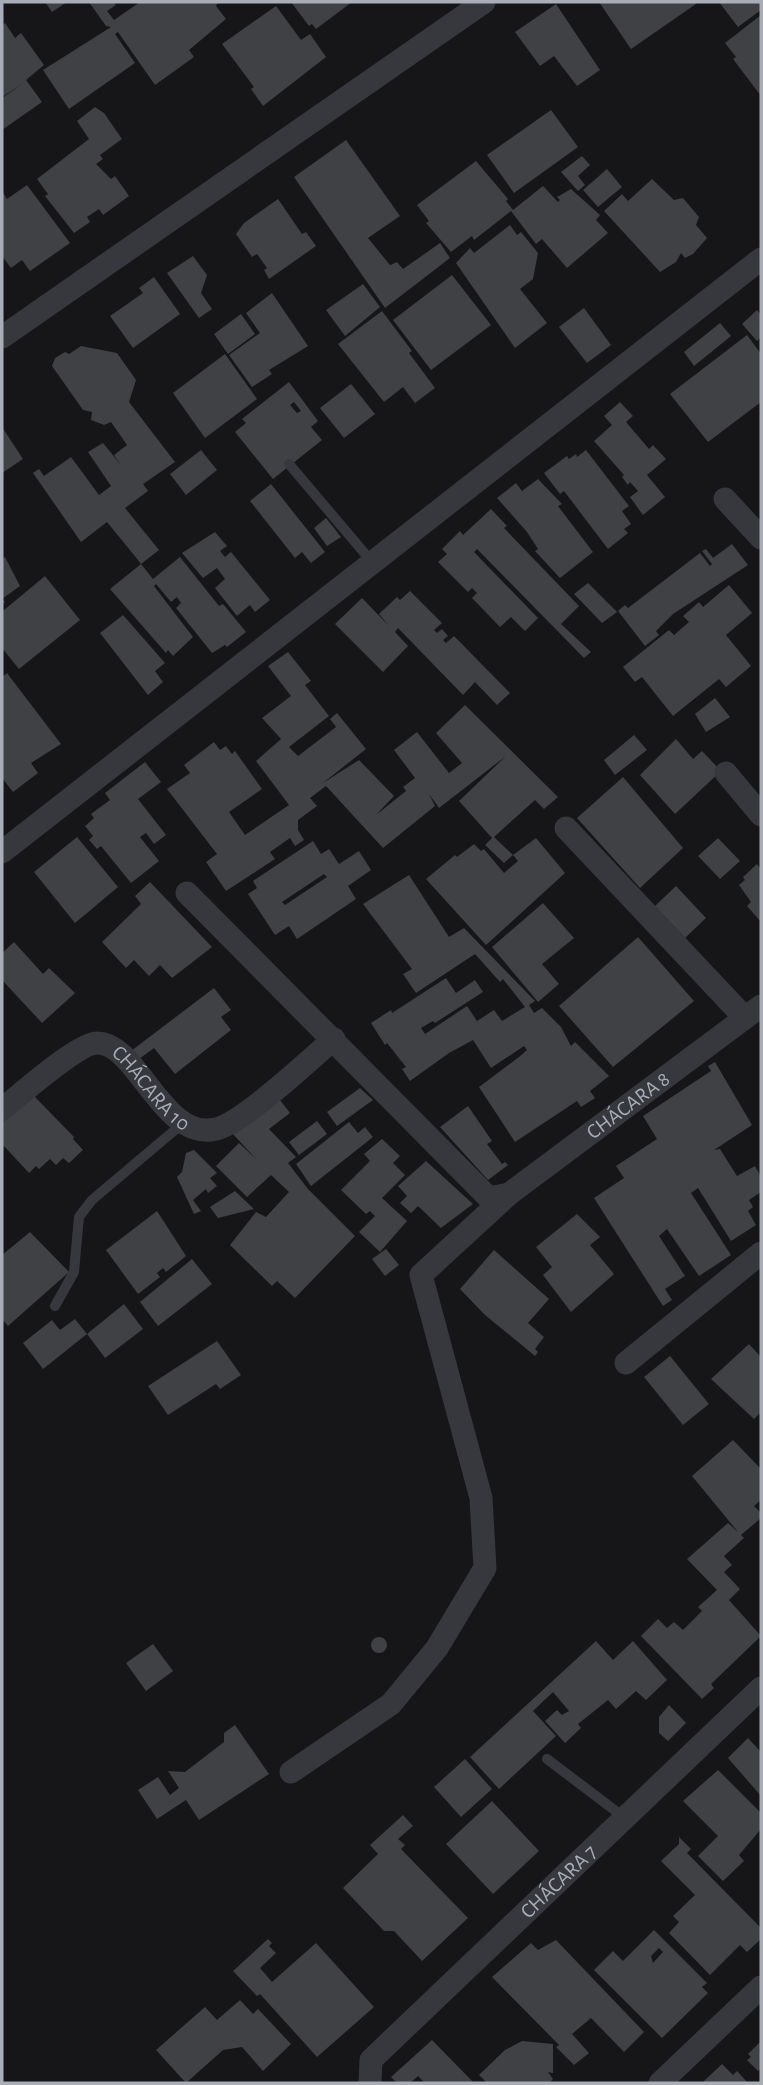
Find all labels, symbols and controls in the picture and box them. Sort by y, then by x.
street label: CHÁCARA 10 [108,1041,193,1134]
street label: CHÁCARA 8 [583,1068,673,1143]
street label: CHÁCARA 7 [516,1840,601,1922]

